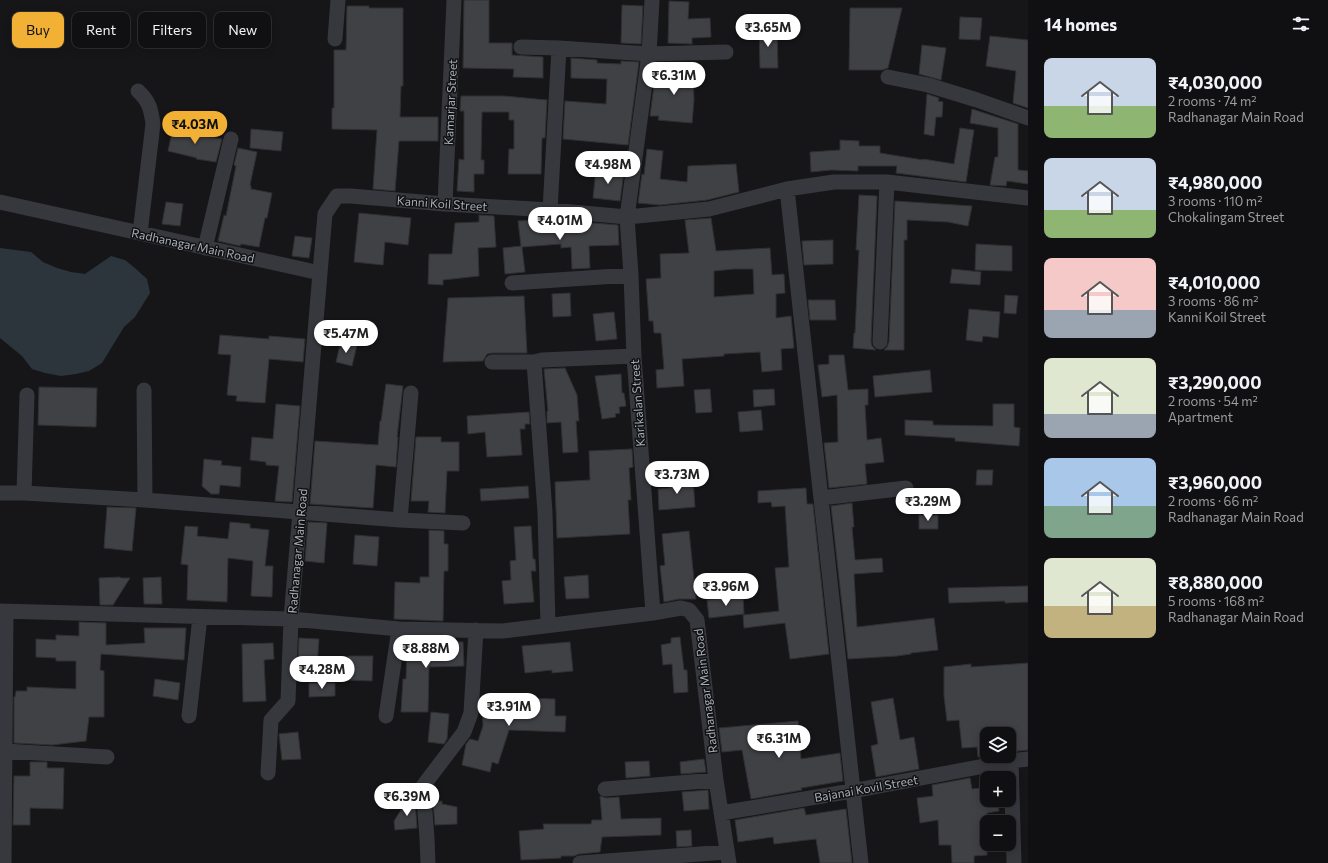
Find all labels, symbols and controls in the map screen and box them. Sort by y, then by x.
chip: Buy [12,12,64,48]
chip: Rent [72,12,130,48]
chip: Filters [138,12,206,48]
chip: New [214,12,271,48]
icon: filters [1290,13,1312,35]
pin: ₹3.65M [735,14,801,48]
text: 14 homes [1044,14,1117,35]
text: ₹3.65M [745,19,791,35]
street label: Kamarjar Street [441,59,459,145]
pin: ₹6.31M [641,62,707,96]
text: ₹6.31M [651,67,697,83]
text: ₹4,030,000 [1168,72,1262,93]
icon: home [1076,74,1124,122]
text: 2 rooms · 74 m² [1168,93,1256,109]
text: Radhanagar Main Road [1168,109,1304,125]
pin: ₹4.03M [162,111,228,145]
text: ₹4.03M [171,116,219,132]
pin: ₹4.98M [575,151,641,185]
text: ₹4.98M [584,156,632,172]
text: ₹4,980,000 [1168,172,1262,193]
icon: home [1076,174,1124,222]
street label: Kanni Koil Street [396,193,488,213]
text: 3 rooms · 110 m² [1168,193,1262,209]
pin: ₹4.01M [527,207,593,241]
text: Chokalingam Street [1168,209,1284,225]
text: ₹4.01M [537,212,583,228]
street label: Radhanagar Main Road [130,225,256,265]
text: ₹4,010,000 [1168,272,1260,293]
icon: home [1076,274,1124,322]
text: 3 rooms · 86 m² [1168,293,1259,309]
text: Kanni Koil Street [1168,309,1266,325]
pin: ₹5.47M [313,320,379,354]
text: ₹5.47M [323,325,369,341]
street label: Karikalan Street [627,359,647,447]
text: ₹3,290,000 [1168,372,1261,393]
icon: home [1076,374,1124,422]
text: 2 rooms · 54 m² [1168,393,1258,409]
text: Apartment [1168,409,1233,425]
pin: ₹3.73M [644,461,710,495]
text: ₹3.73M [654,466,700,482]
text: ₹3,960,000 [1168,472,1262,493]
icon: home [1076,474,1124,522]
street label: Radhanagar Main Road [285,488,309,614]
pin: ₹3.29M [895,488,961,522]
text: ₹3.29M [905,493,951,509]
text: 2 rooms · 66 m² [1168,493,1258,509]
text: Radhanagar Main Road [1168,509,1304,525]
text: ₹8,880,000 [1168,572,1263,593]
pin: ₹3.96M [693,573,759,607]
icon: home [1076,574,1124,622]
text: ₹3.96M [702,578,750,594]
text: 5 rooms · 168 m² [1168,593,1264,609]
text: Radhanagar Main Road [1168,609,1304,625]
street label: Radhanagar Main Road [690,628,720,754]
pin: ₹8.88M [393,635,459,669]
text: ₹8.88M [402,640,450,656]
pin: ₹4.28M [289,656,355,690]
text: ₹4.28M [299,661,345,677]
pin: ₹3.91M [476,693,542,727]
text: ₹3.91M [486,698,532,714]
pin: ₹6.31M [746,725,812,759]
map controls [980,727,1016,851]
button: layers [980,727,1016,763]
text: ₹6.31M [756,730,802,746]
button: + [980,771,1016,807]
street label: Bajanai Kovil Street [813,772,919,804]
pin: ₹6.39M [374,783,440,817]
text: ₹6.39M [383,788,431,804]
button: − [980,815,1016,851]

